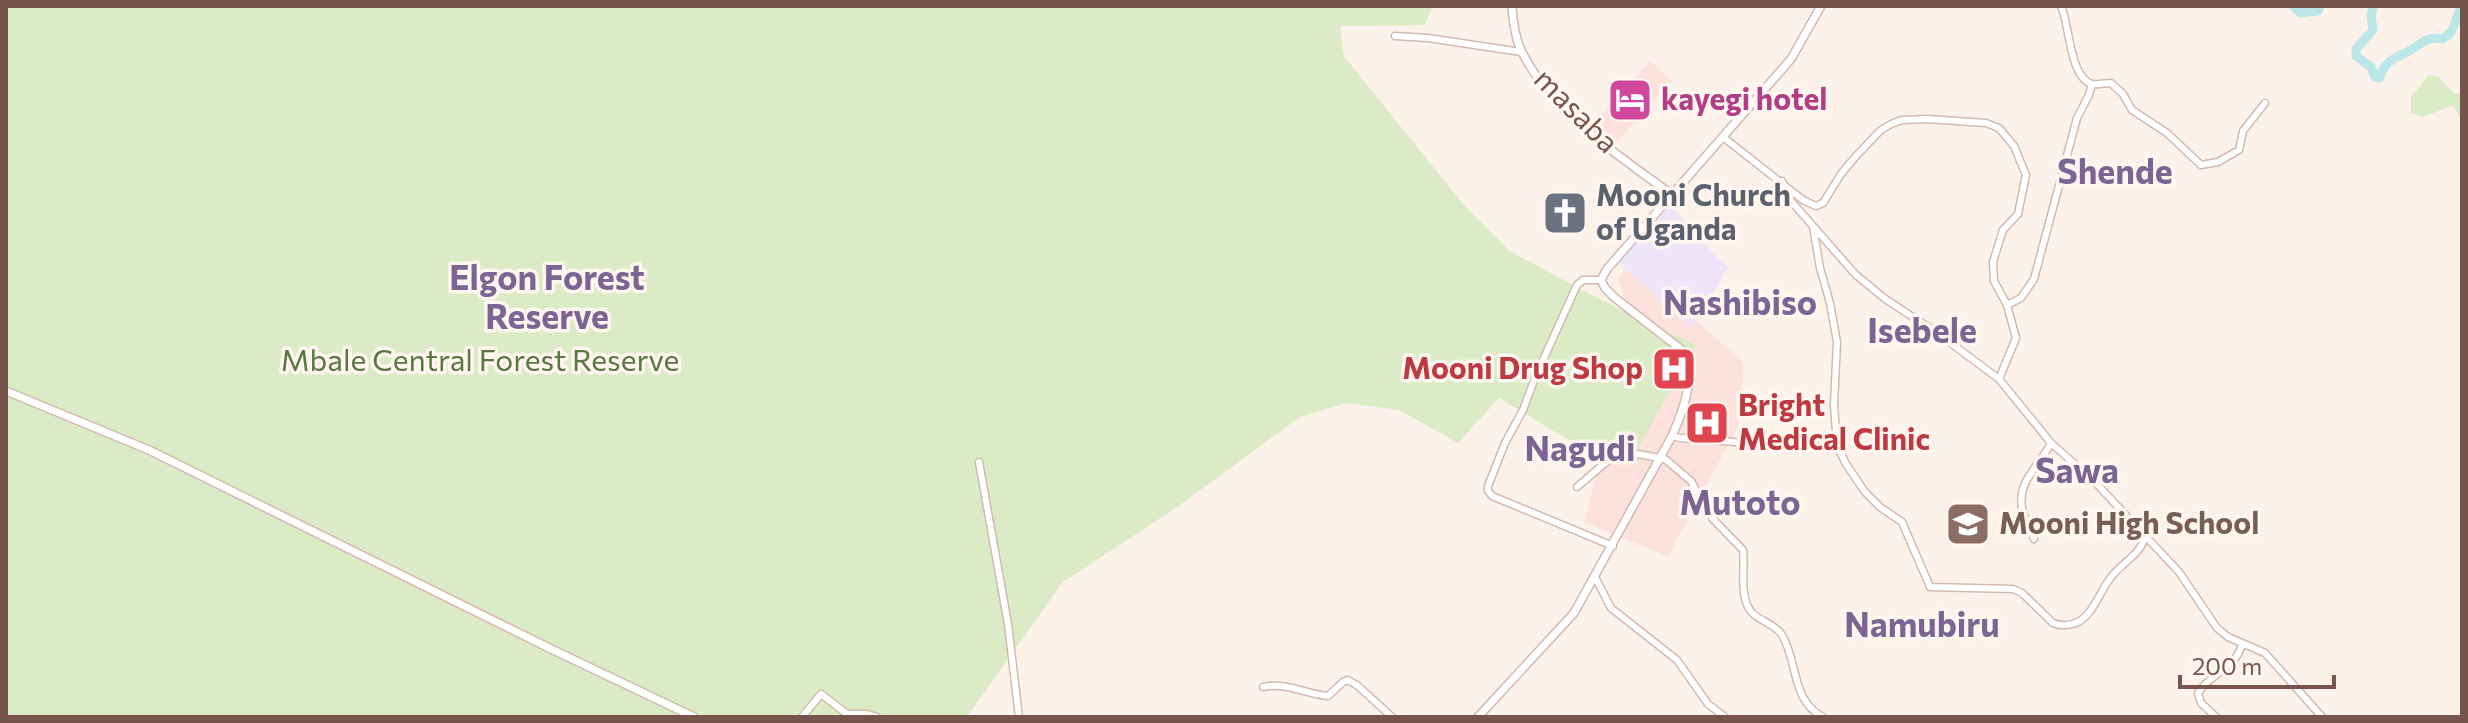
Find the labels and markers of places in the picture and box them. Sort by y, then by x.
hotel icon: kayegi hotel [1606,76,1654,124]
place label: kayegi hotel [1661,79,1828,116]
place label: Mooni Church of Uganda [1596,175,1791,246]
church icon: Mooni Church of Uganda [1541,189,1589,237]
hospital icon: Mooni Drug Shop [1650,345,1698,393]
place label: Mooni Drug Shop [1402,348,1643,385]
place label: Bright Medical Clinic [1738,385,1930,456]
hospital icon: Bright Medical Clinic [1683,399,1731,447]
school or university icon: Mooni High School [1944,500,1992,548]
place label: Mooni High School [1999,503,2259,540]

